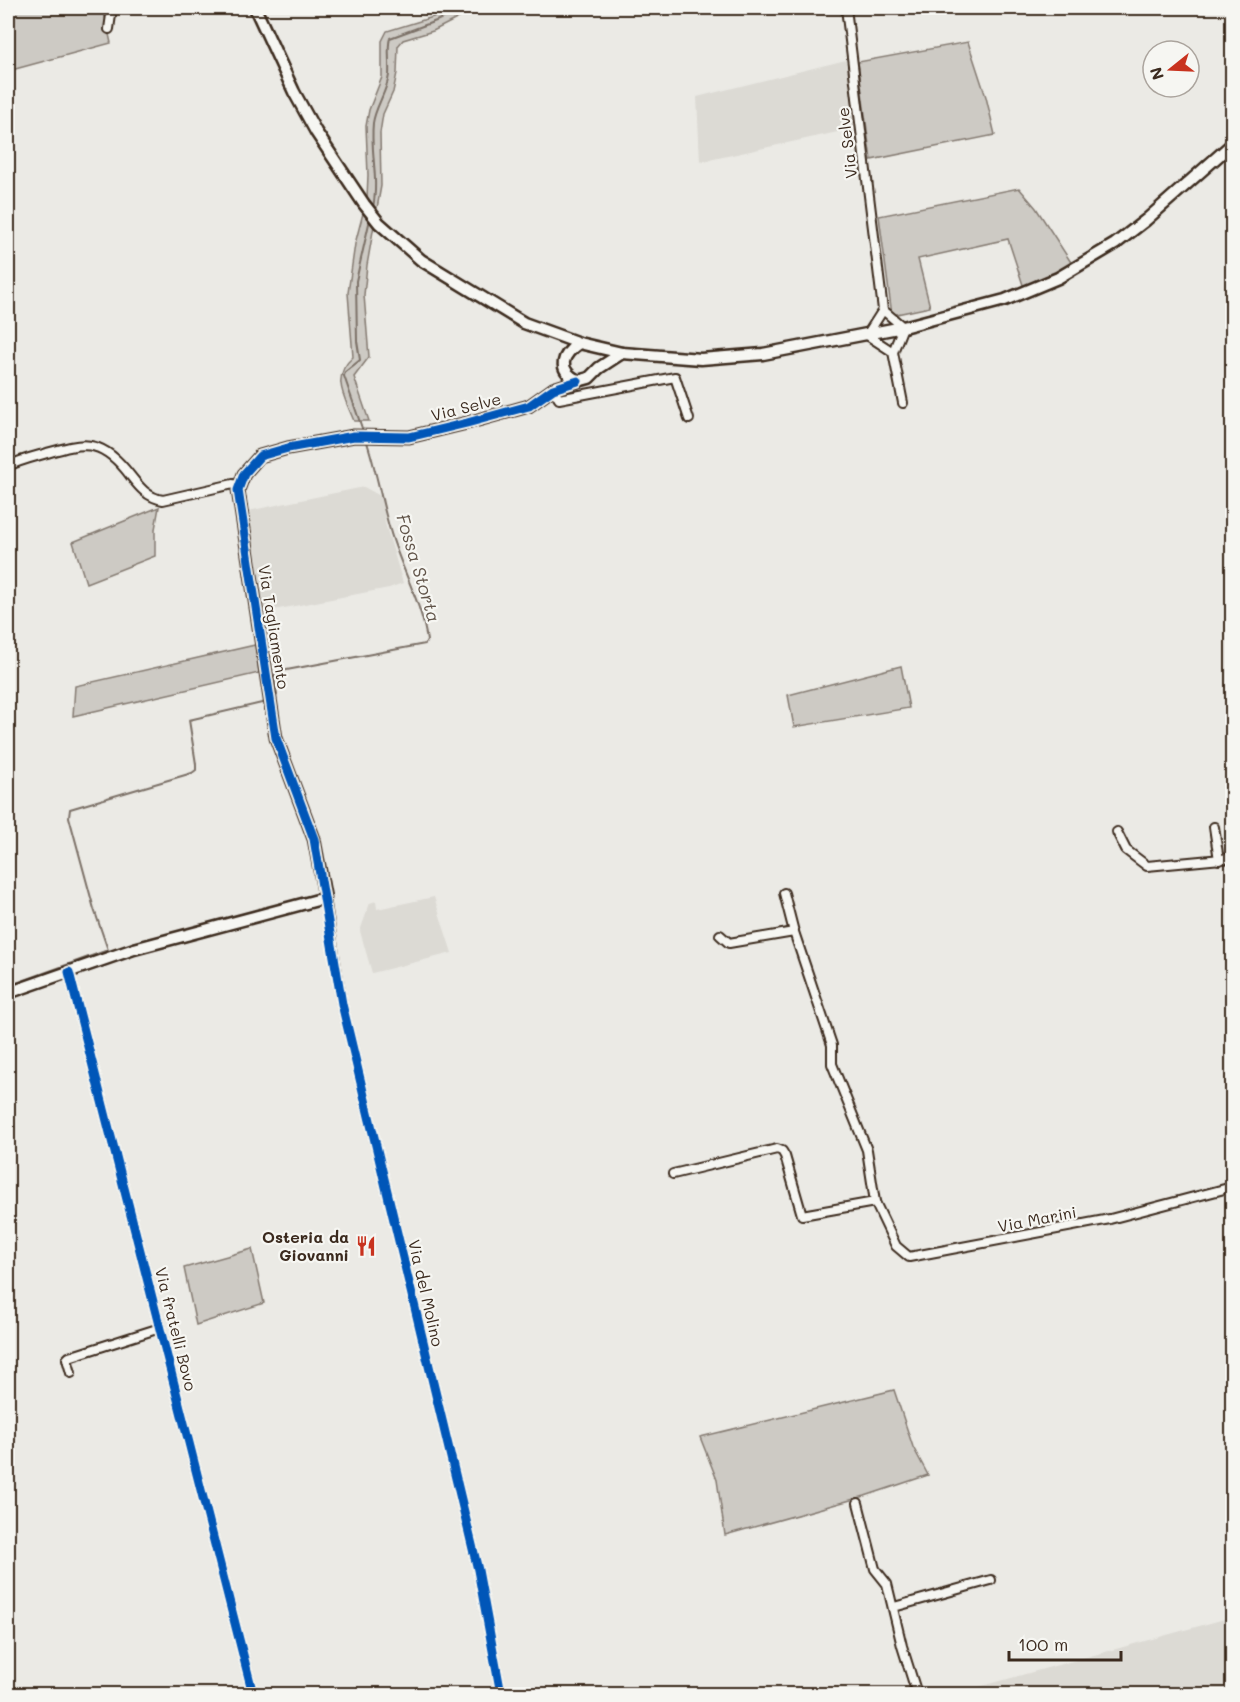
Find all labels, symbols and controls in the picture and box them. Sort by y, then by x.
north arrow [1141,39,1201,99]
text: N [1144,65,1168,83]
street label: Via Selve [832,106,861,180]
street label: Via Selve [429,388,503,425]
water label: Fossa Storta [391,511,447,625]
street label: Via Tagliamento [254,563,295,690]
street label: Via Marini [996,1201,1078,1236]
place label: Osteria da Giovanni [262,1226,349,1265]
restaurant icon: Osteria da Giovanni [354,1234,378,1258]
street label: Via del Molino [404,1237,449,1348]
street label: Via fratelli Bovo [151,1265,202,1393]
scale bar [1009,1624,1122,1662]
text: 100 m [1018,1632,1068,1656]

